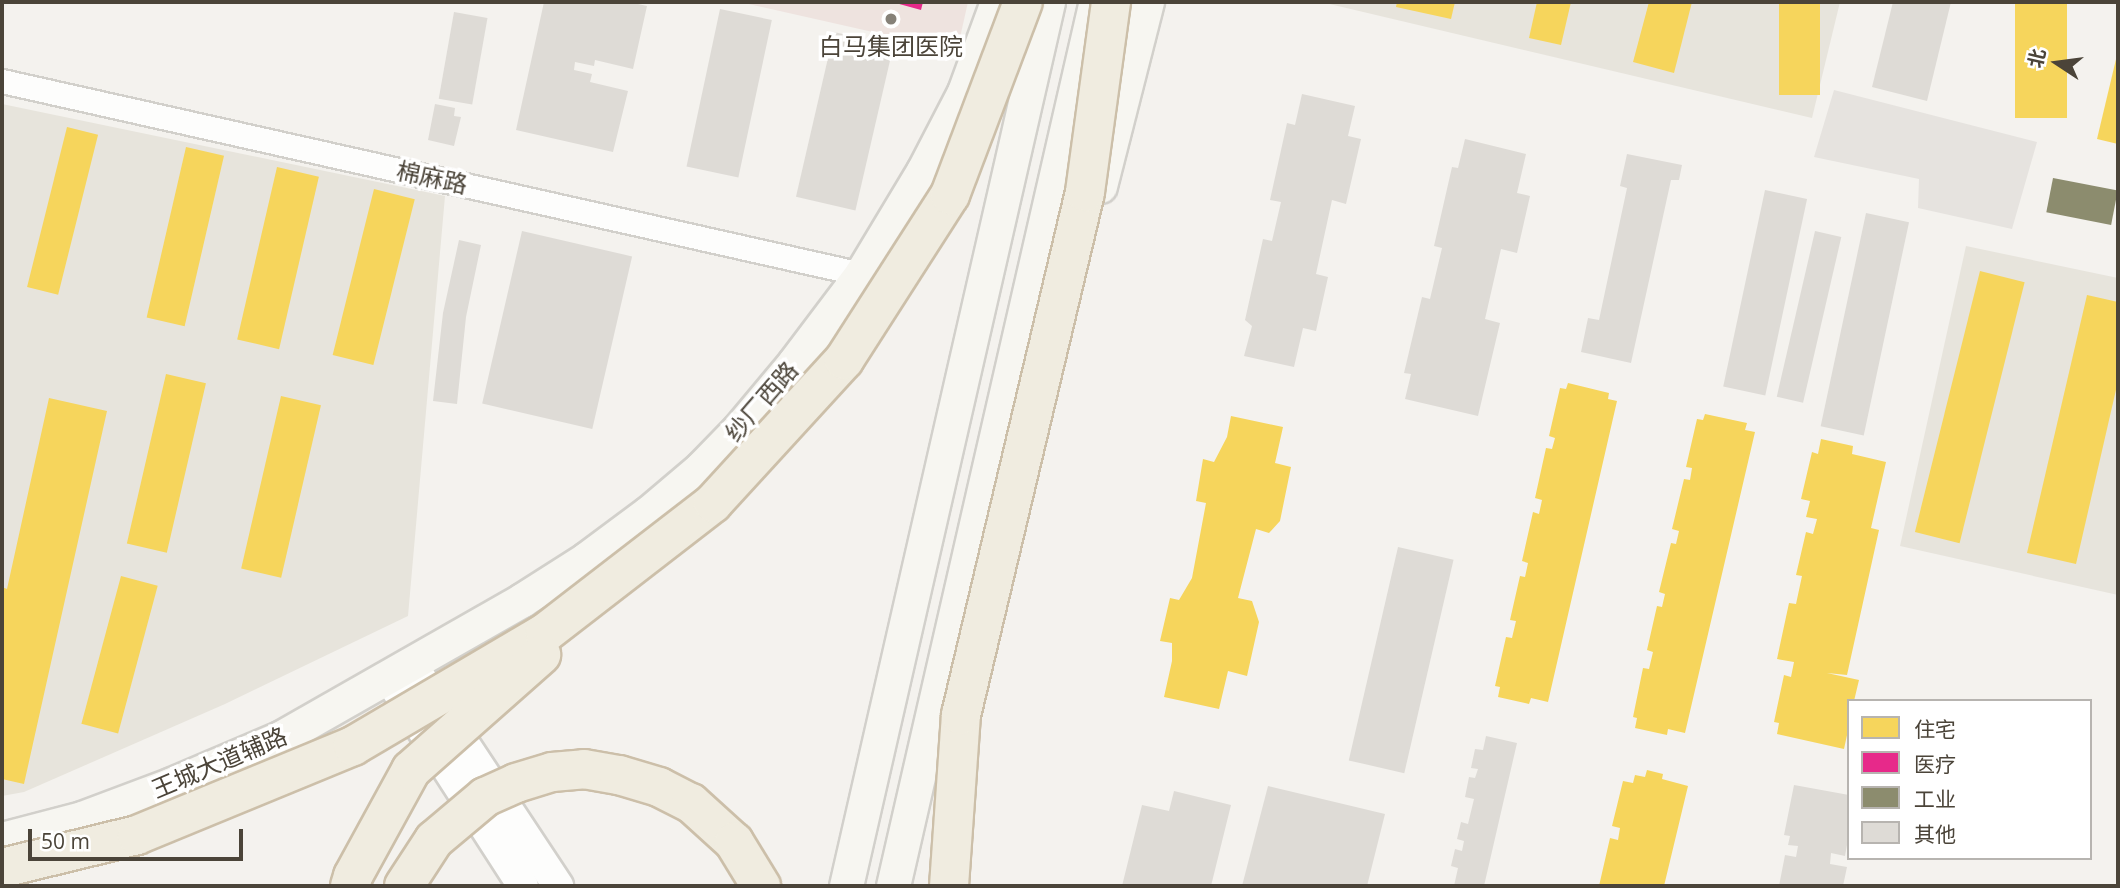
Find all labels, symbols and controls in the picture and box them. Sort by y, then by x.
marker: 白马集团医院 [881,9,901,29]
north arrow [2022,28,2092,98]
place label: 白马集团医院 [819,32,963,60]
text: 北 [2022,46,2051,70]
street label: 棉麻路 [394,155,470,199]
street label: 纱厂西路 [719,355,803,447]
legend [1847,699,2092,860]
text: 住宅 [1914,715,1956,743]
street label: 王城大道辅路 [147,721,291,803]
text: 医疗 [1914,750,1956,778]
text: 工业 [1914,785,1956,813]
scale bar [32,814,247,858]
text: 其他 [1914,820,1956,848]
text: 50 m [41,827,90,855]

